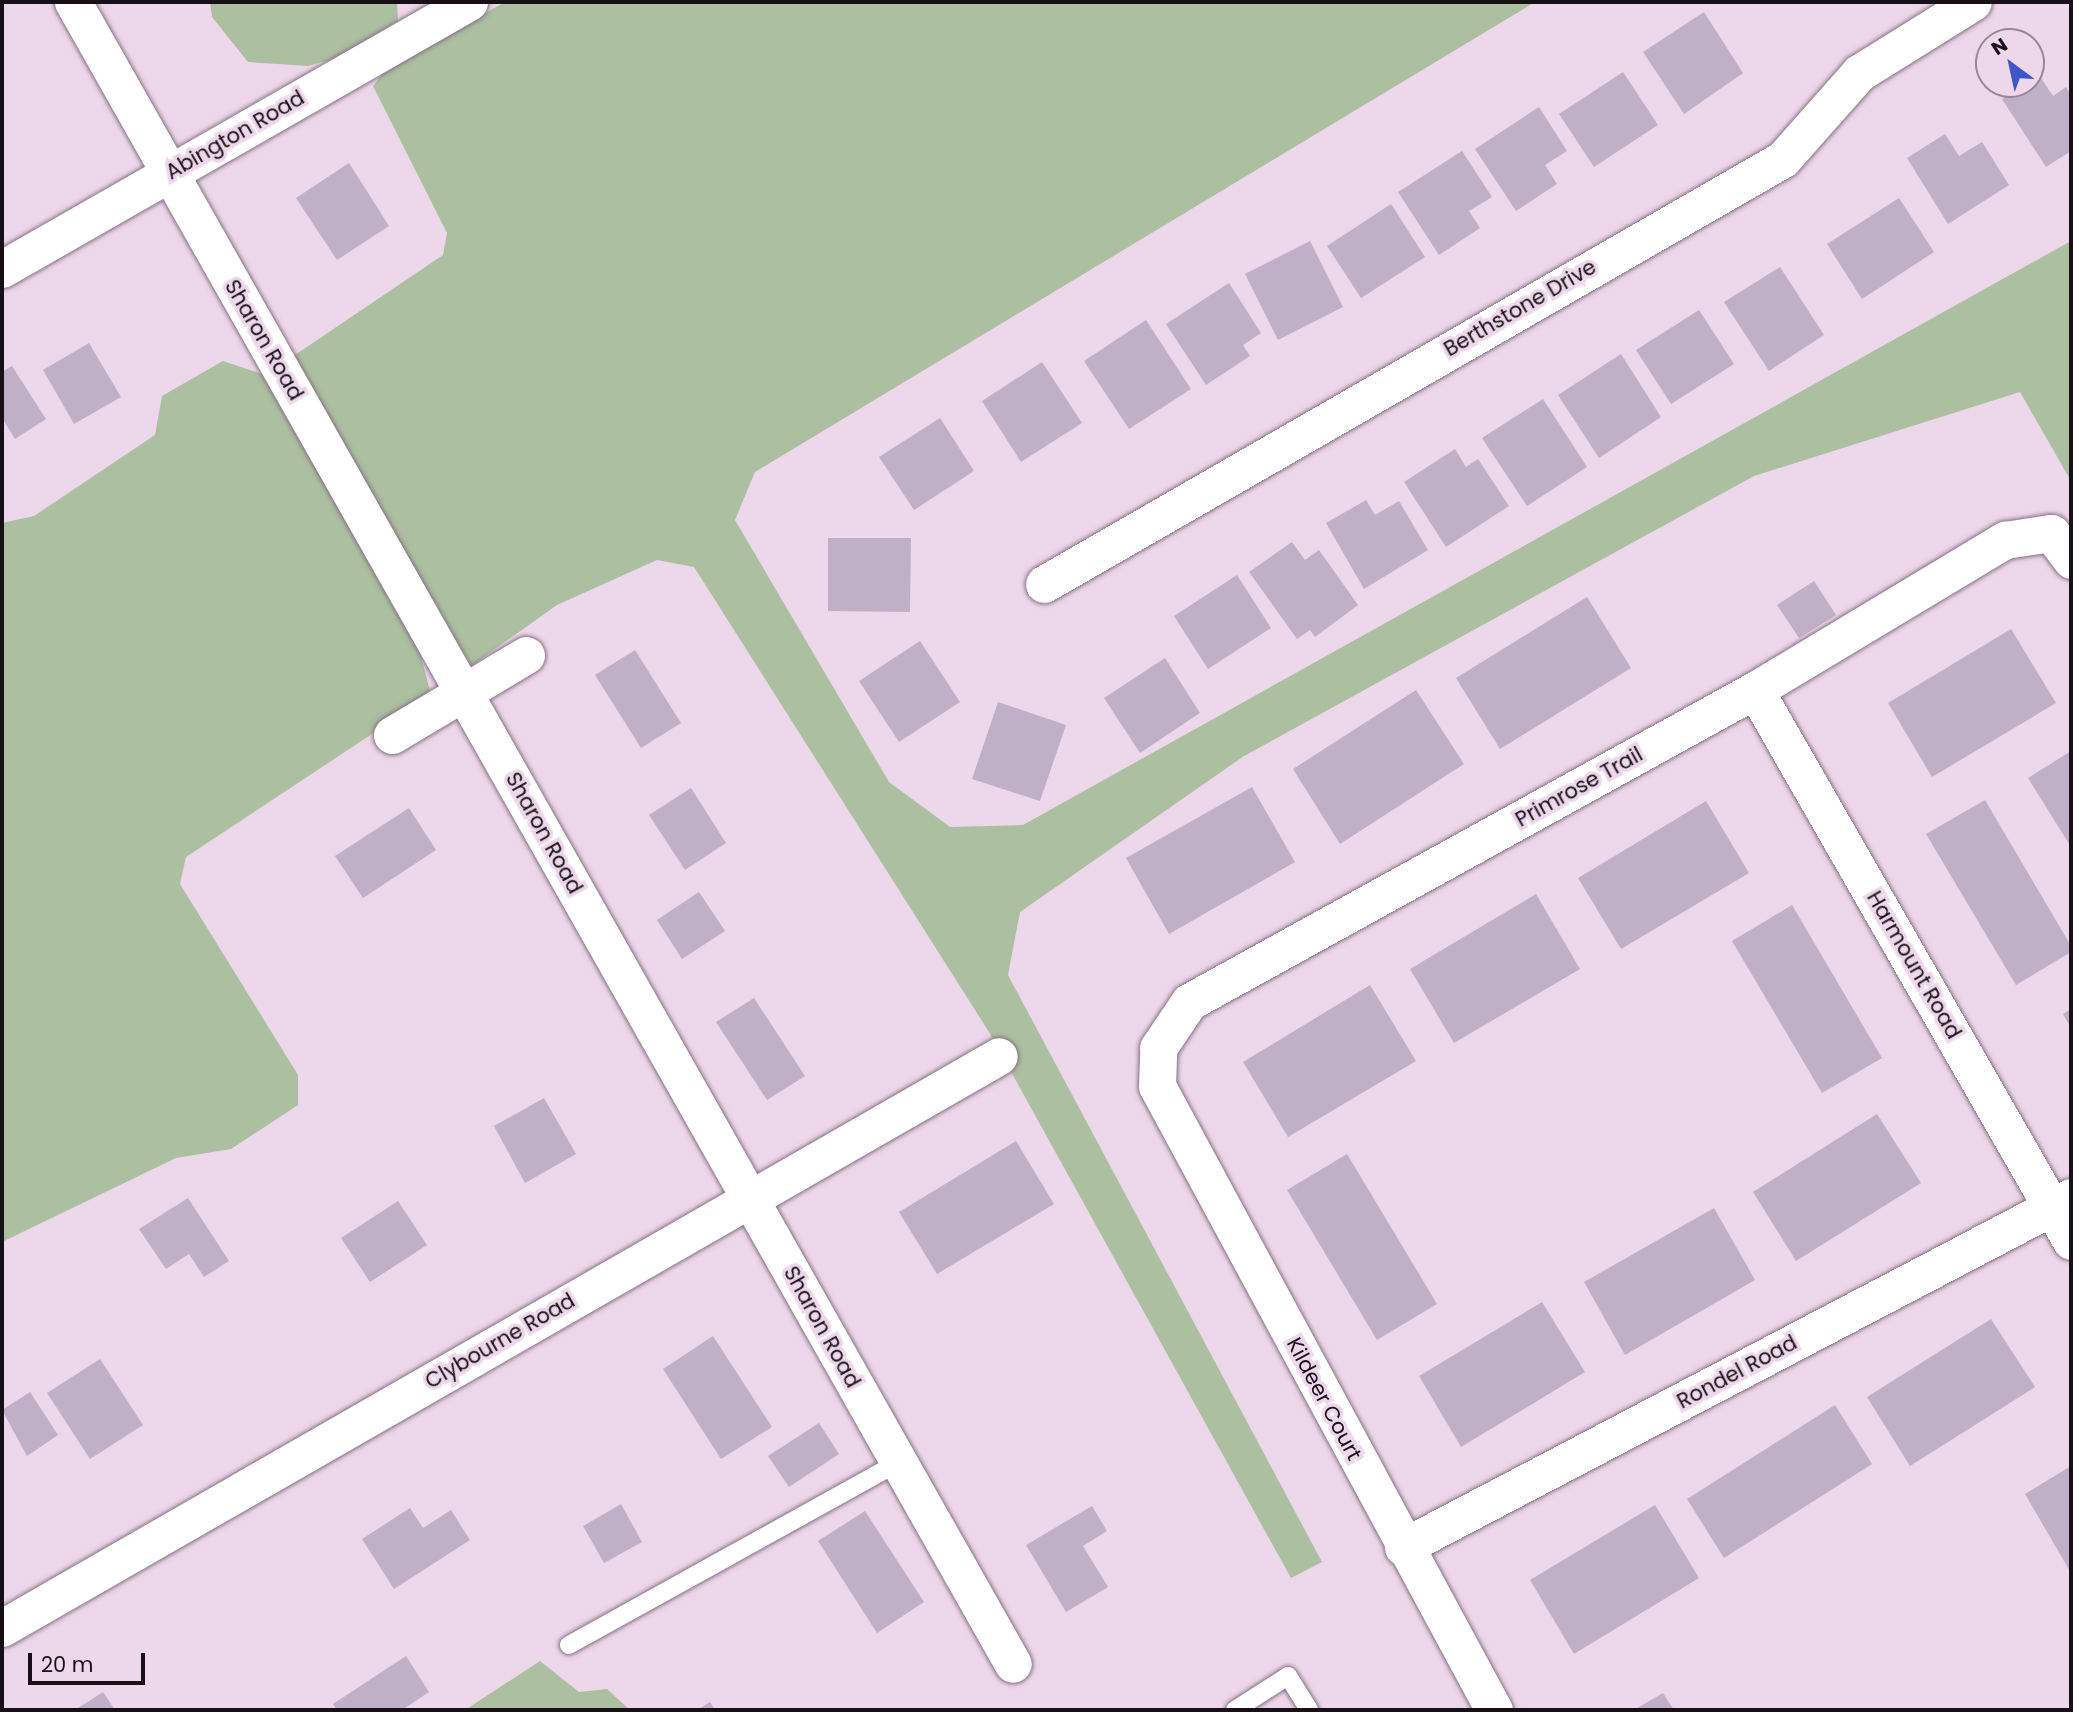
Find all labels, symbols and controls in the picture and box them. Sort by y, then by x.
north arrow [1975,28,2045,98]
text: N [1986,31,2013,62]
street label: Abington Road [161,85,309,185]
street label: Berthstone Drive [1439,254,1601,362]
street label: Sharon Road [219,275,309,405]
street label: Primrose Trail [1511,742,1647,832]
street label: Sharon Road [500,768,588,898]
street label: Harmount Road [1861,887,1967,1043]
street label: Sharon Road [778,1262,866,1392]
street label: Clybourne Road [421,1288,579,1394]
street label: Rondel Road [1673,1330,1801,1414]
street label: Kildeer Court [1281,1333,1367,1465]
scale bar [32,1638,149,1682]
text: 20 m [41,1650,94,1679]

